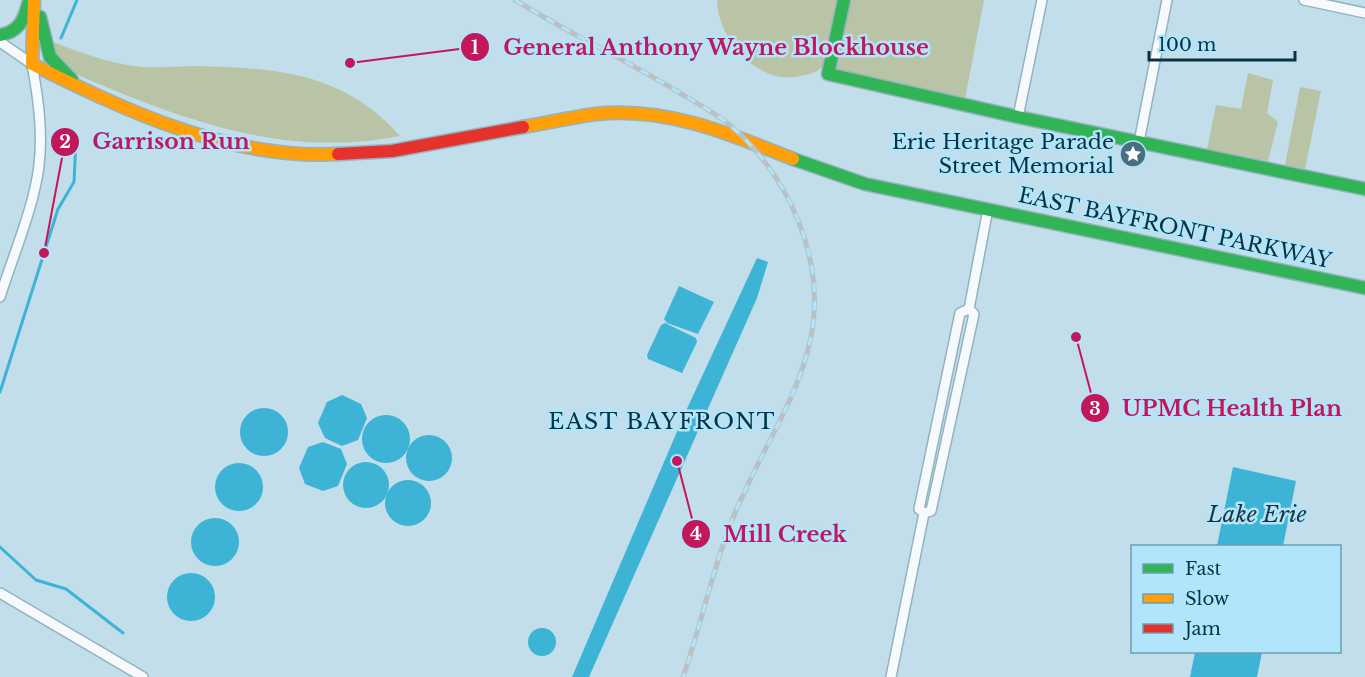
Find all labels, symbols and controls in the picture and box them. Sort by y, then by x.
scale bar [1149,24,1294,62]
callout: General Anthony Wayne Blockhouse [460,27,942,67]
text: General Anthony Wayne Blockhouse [503,34,929,61]
text: 100 m [1158,34,1216,56]
text: 1 [471,37,479,59]
callout: Garrison Run [50,122,262,162]
text: Garrison Run [92,128,250,155]
place label: Erie Heritage Parade Street Memorial [892,129,1114,179]
text: 2 [59,131,71,153]
place icon: Erie Heritage Parade Street Memorial [1118,139,1148,169]
street label: EAST BAYFRONT PARKWAY [1016,182,1335,274]
callout: UPMC Health Plan [1080,388,1354,428]
text: UPMC Health Plan [1122,395,1342,422]
text: 3 [1089,398,1101,420]
district label: EAST BAYFRONT [548,408,776,435]
water label: Lake Erie [1206,501,1307,528]
callout: Mill Creek [681,514,859,554]
text: Mill Creek [723,521,847,548]
text: 4 [690,523,702,545]
legend [1131,545,1341,653]
text: Fast [1185,558,1222,580]
text: Slow [1185,588,1230,610]
text: Jam [1183,618,1221,640]

